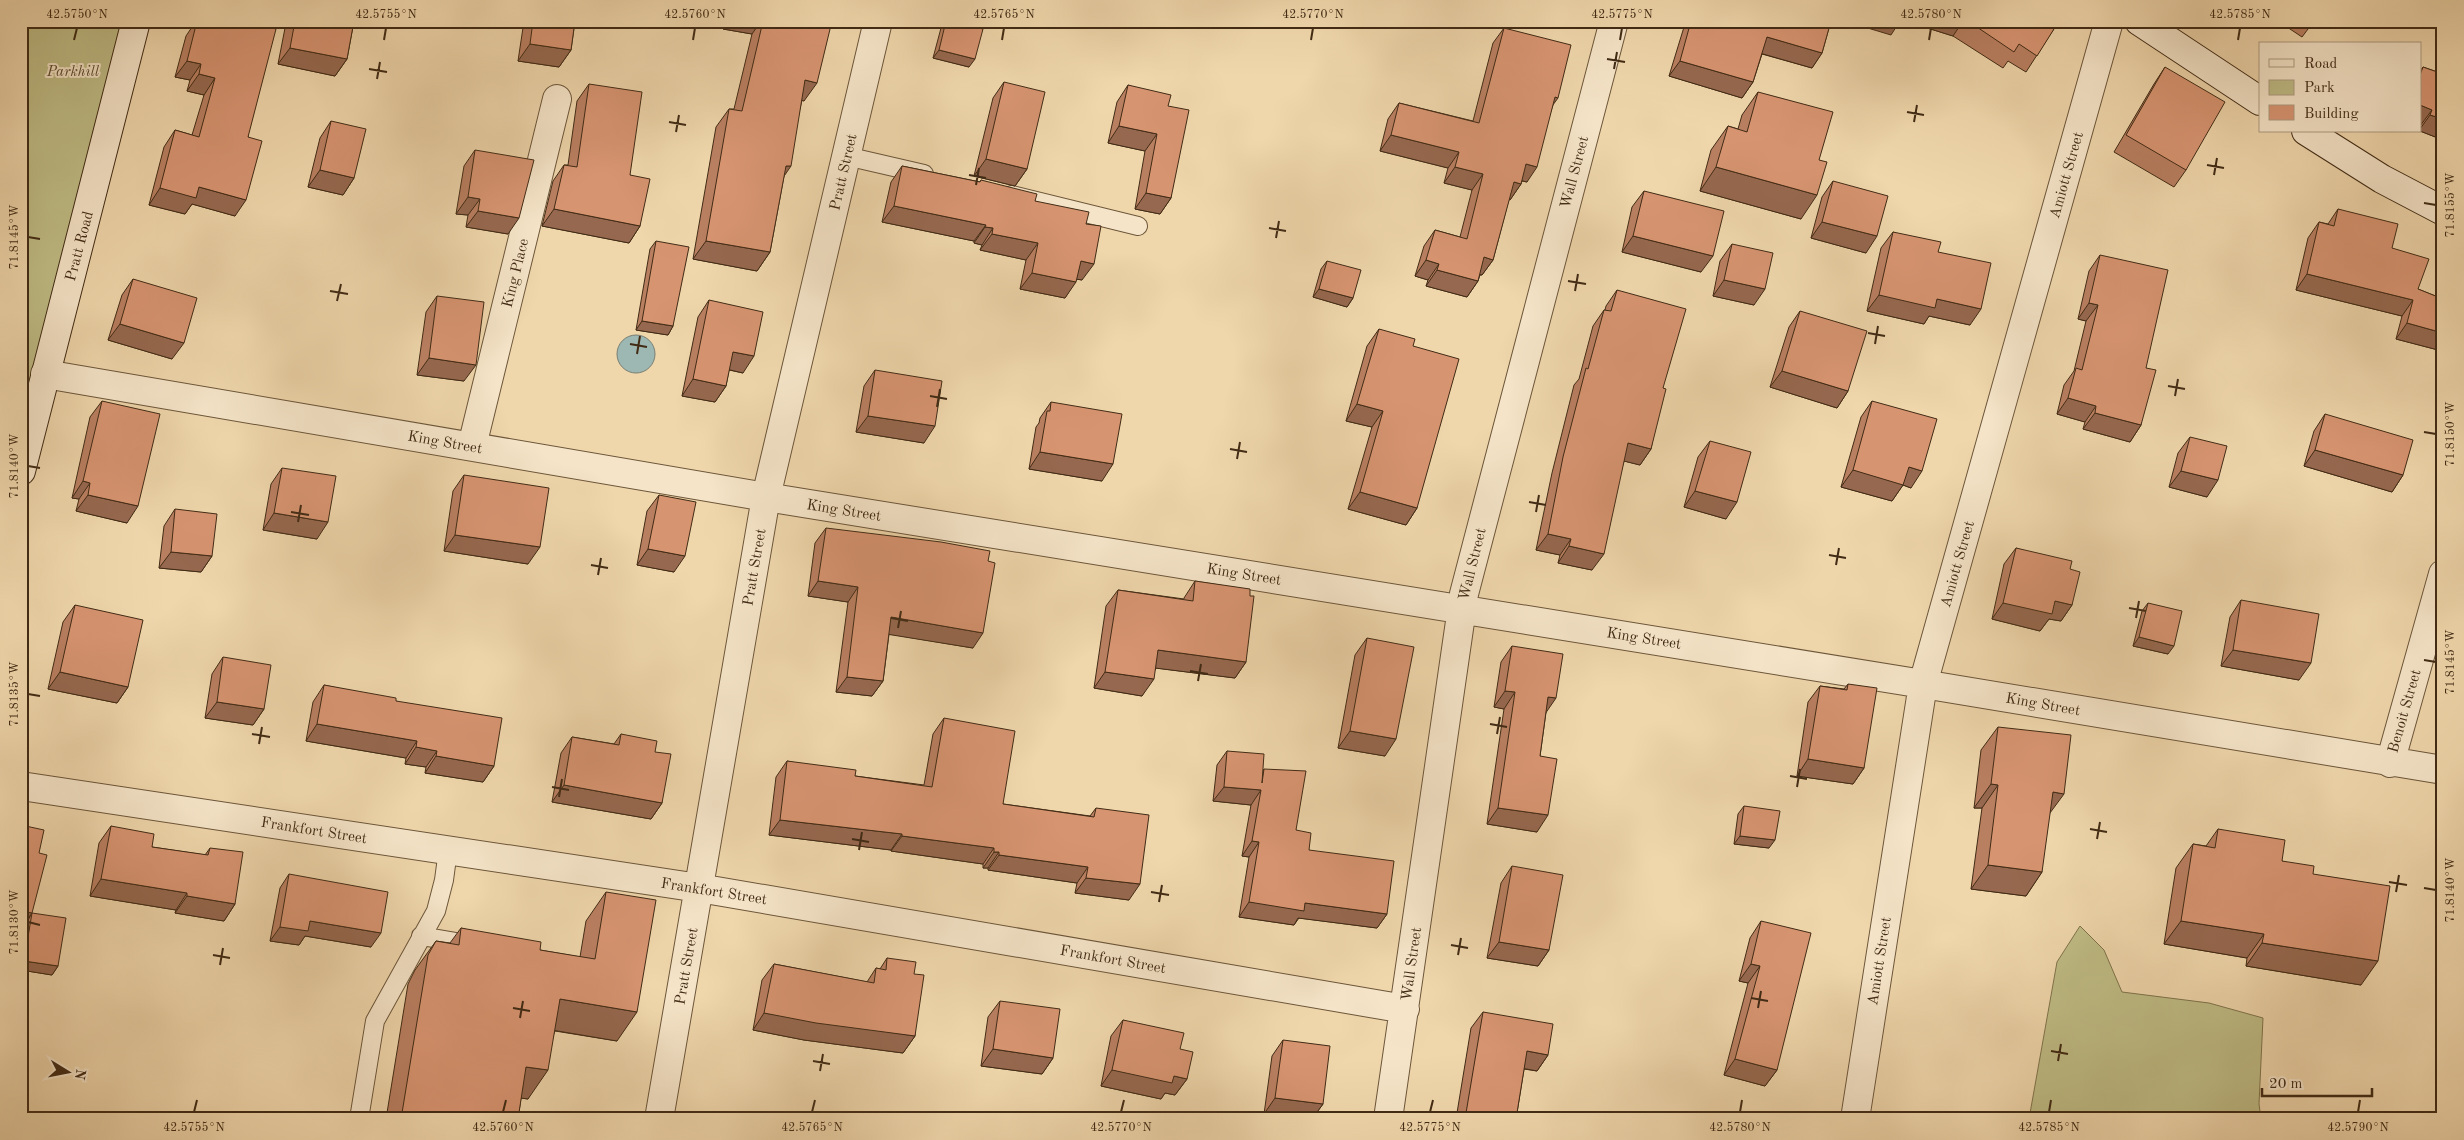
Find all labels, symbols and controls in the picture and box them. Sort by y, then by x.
text: 42.5750°N [46,8,108,21]
text: 42.5755°N [355,8,417,21]
text: 42.5760°N [664,8,726,21]
text: 42.5765°N [973,8,1035,21]
text: 42.5770°N [1282,8,1344,21]
text: 42.5775°N [1591,8,1653,21]
text: 42.5780°N [1900,8,1962,21]
text: 42.5785°N [2209,8,2271,21]
legend [2259,42,2422,132]
text: Road [2304,57,2338,72]
park label: Parkhill [46,65,100,80]
text: Park [2304,81,2335,96]
text: Building [2304,107,2359,122]
street label: Amiott Street [2048,130,2087,220]
street label: Pratt Street [828,133,861,212]
street label: Wall Street [1559,135,1592,210]
text: 71.8155°W [2444,172,2457,237]
text: 71.8145°W [8,204,21,269]
street label: Pratt Road [64,210,97,283]
street label: King Place [501,237,532,310]
text: 71.8150°W [2444,401,2457,466]
street label: King Street [406,430,483,457]
text: 71.8140°W [9,433,21,498]
street label: King Street [805,498,882,525]
street label: Amiott Street [1939,519,1978,609]
street label: Pratt Street [741,527,770,607]
street label: Wall Street [1457,527,1490,602]
street label: King Street [1205,562,1282,589]
street label: King Street [1605,626,1682,653]
text: 71.8145°W [2444,629,2457,694]
text: 71.8135°W [8,661,21,726]
street label: Benoit Street [2386,668,2425,755]
street label: King Street [2004,692,2081,719]
street label: Frankfort Street [260,816,368,847]
text: 71.8140°W [2445,857,2457,922]
street label: Frankfort Street [660,877,768,908]
text: 71.8130°W [9,889,21,954]
street label: Amiott Street [1866,916,1895,1007]
street label: Pratt Street [673,926,702,1006]
street label: Wall Street [1400,926,1425,1002]
street label: Frankfort Street [1059,944,1167,977]
north arrow [42,1048,92,1098]
scale bar [2262,1065,2372,1097]
text: N [72,1068,88,1081]
text: 20 m [2269,1077,2303,1092]
text: 42.5755°N [163,1121,225,1134]
text: 42.5760°N [472,1121,534,1134]
text: 42.5765°N [781,1121,843,1134]
text: 42.5770°N [1090,1121,1152,1134]
text: 42.5775°N [1399,1121,1461,1134]
text: 42.5780°N [1709,1121,1771,1134]
text: 42.5785°N [2018,1121,2080,1134]
text: 42.5790°N [2327,1121,2389,1134]

